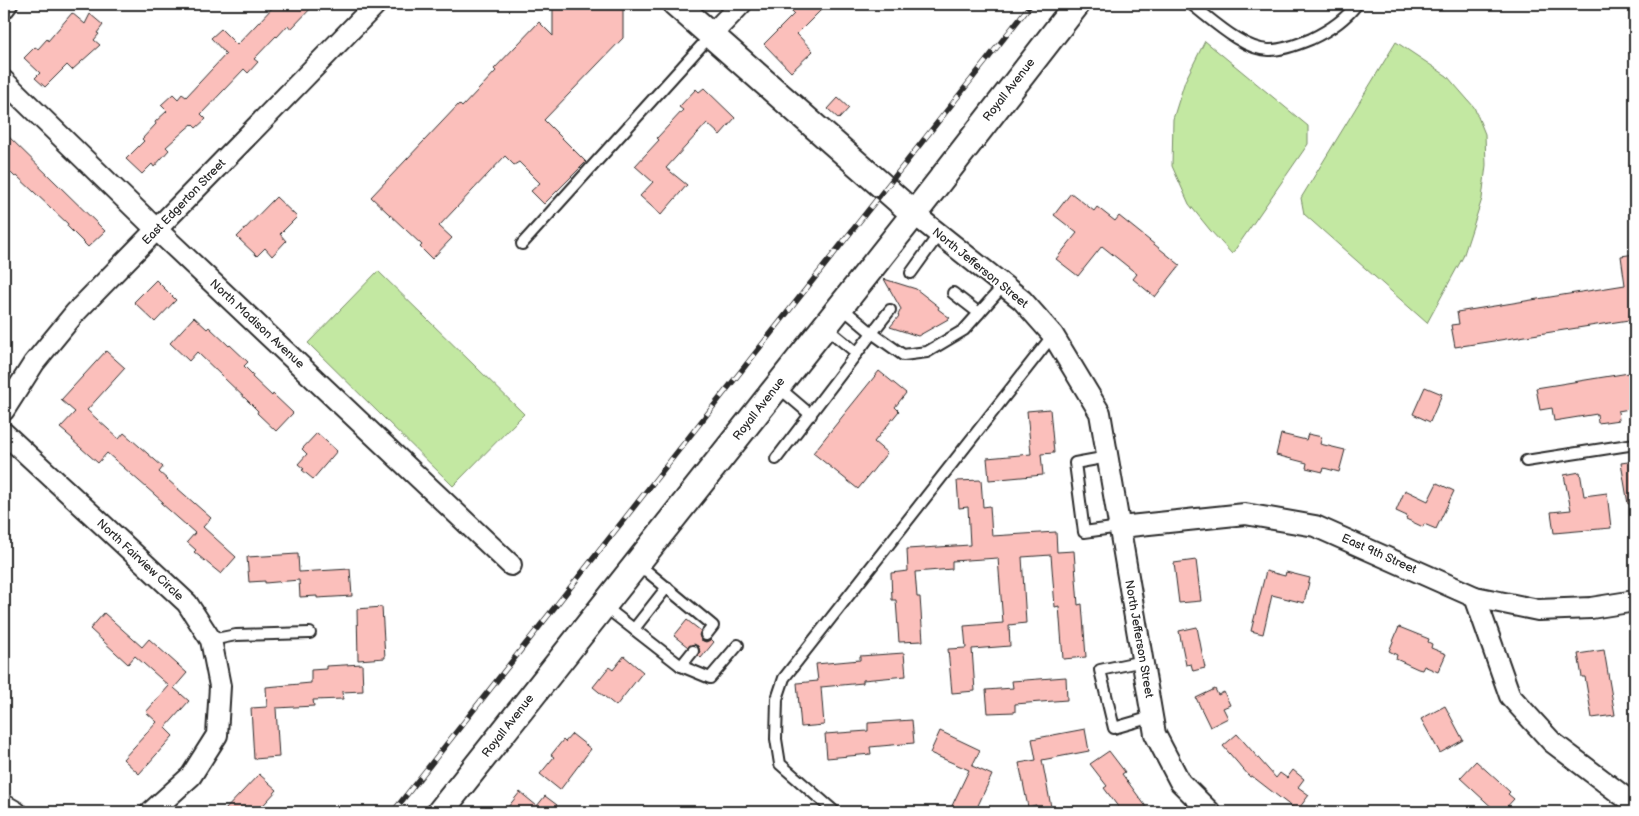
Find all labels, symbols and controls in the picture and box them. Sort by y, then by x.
street label: Royall Avenue [980,55,1038,125]
street label: East Edgerton Street [139,156,229,248]
street label: North Jefferson Street [929,225,1031,312]
street label: North Madison Avenue [207,276,307,372]
street label: Royall Avenue [730,374,788,444]
street label: North Fairview Circle [94,516,186,604]
street label: East 9th Street [1339,531,1419,577]
street label: North Jefferson Street [1121,579,1157,699]
street label: Royall Avenue [479,691,537,761]

